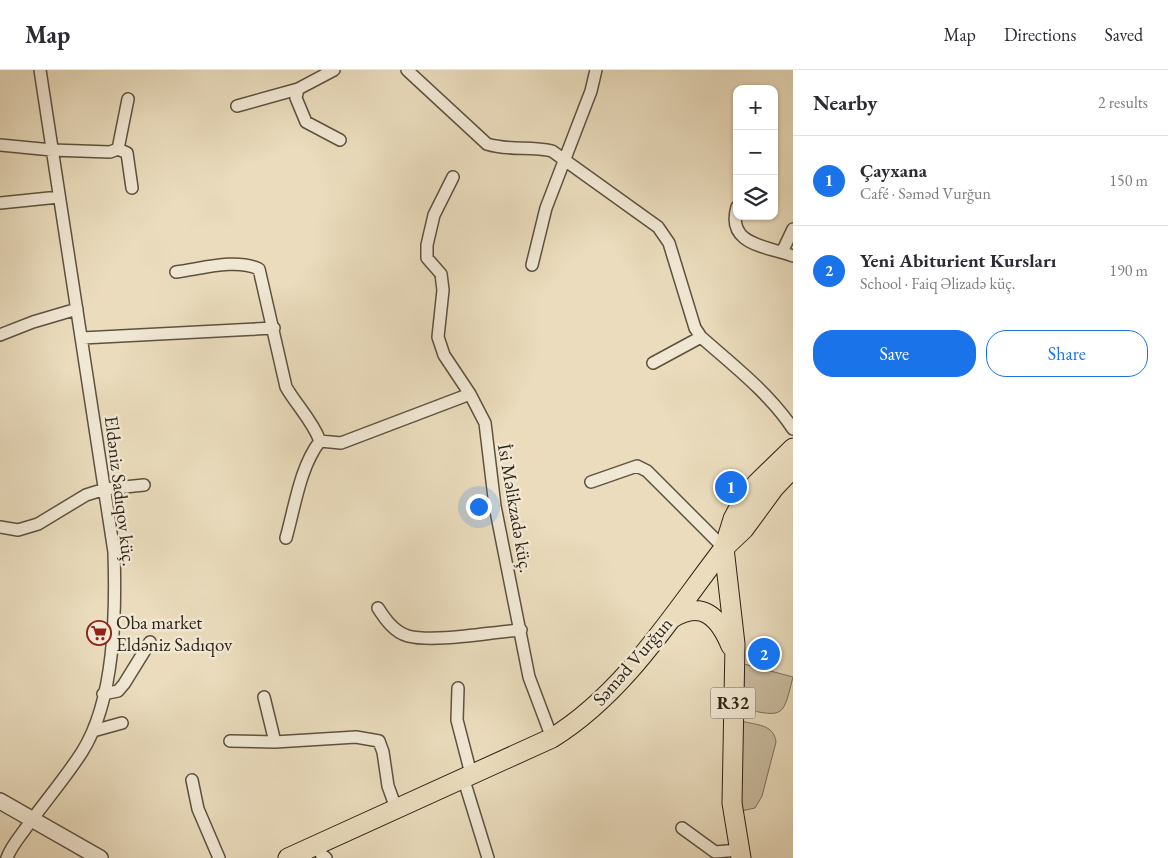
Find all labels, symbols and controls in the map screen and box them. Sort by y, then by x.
text: Map [25,19,70,50]
text: Map [944,23,976,46]
text: Directions [1004,23,1076,46]
text: Saved [1104,23,1143,46]
map controls [733,85,778,220]
button: + [733,85,778,130]
text: Nearby [813,89,877,116]
text: 2 results [1098,92,1148,113]
button: − [733,130,778,175]
text: Çayxana [860,158,927,183]
text: 1 [825,170,833,191]
text: 150 m [1109,170,1148,191]
button: layers [733,175,778,220]
text: Café · Səməd Vurğun [860,183,991,204]
text: Yeni Abiturient Kursları [860,248,1056,273]
text: 2 [825,260,833,281]
text: 190 m [1109,260,1148,281]
text: School · Faiq Əlizadə küç. [860,273,1016,294]
button: Save [813,330,976,377]
button: Share [986,330,1148,377]
street label: Eldəniz Sadıqov küç. [99,415,142,568]
street label: İsi Məlikzadə küç. [492,442,539,575]
pin: 1 [715,468,747,506]
your location [466,494,492,520]
place label: Oba market Eldəniz Sadıqov [116,610,233,657]
street label: Səməd Vurğun [587,612,678,711]
supermarket icon: Oba market Eldəniz Sadıqov [86,620,112,646]
pin: 2 [748,635,780,673]
road number: R32 [710,688,756,718]

